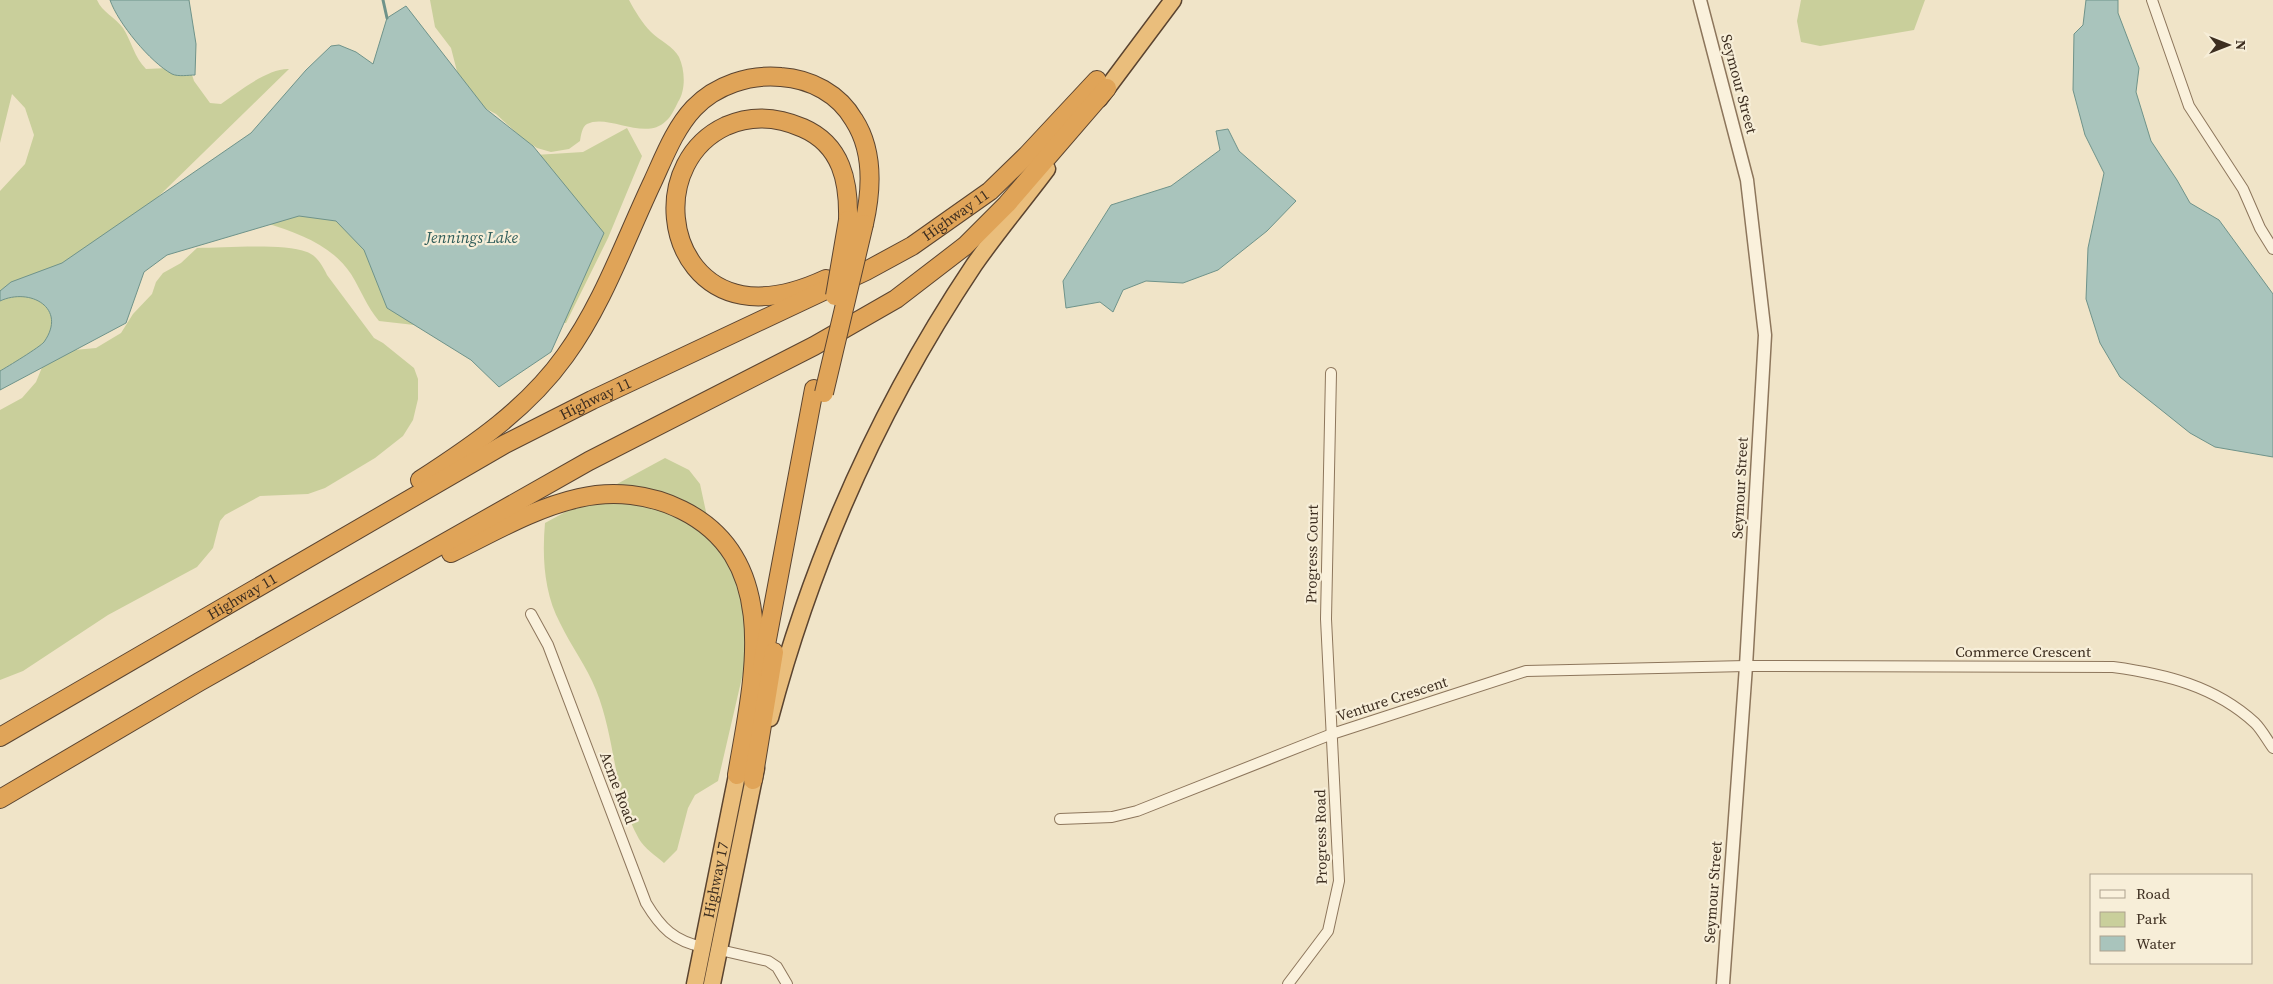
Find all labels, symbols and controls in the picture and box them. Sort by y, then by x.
north arrow [2203,20,2253,70]
street label: Seymour Street [1716,32,1763,136]
text: N [2231,40,2251,50]
street label: Highway 11 [918,184,993,246]
water label: Jennings Lake [424,226,518,248]
street label: Highway 11 [556,372,635,425]
street label: Seymour Street [1726,436,1753,539]
street label: Progress Court [1300,504,1323,604]
street label: Highway 11 [203,568,281,625]
street label: Commerce Crescent [1955,641,2091,662]
street label: Venture Crescent [1334,671,1450,726]
street label: Acme Road [595,749,642,827]
street label: Progress Road [1309,789,1332,885]
street label: Highway 17 [697,840,733,920]
street label: Seymour Street [1698,840,1727,943]
legend [2090,874,2253,964]
text: Road [2136,883,2170,904]
text: Park [2136,908,2168,929]
text: Water [2136,933,2177,954]

